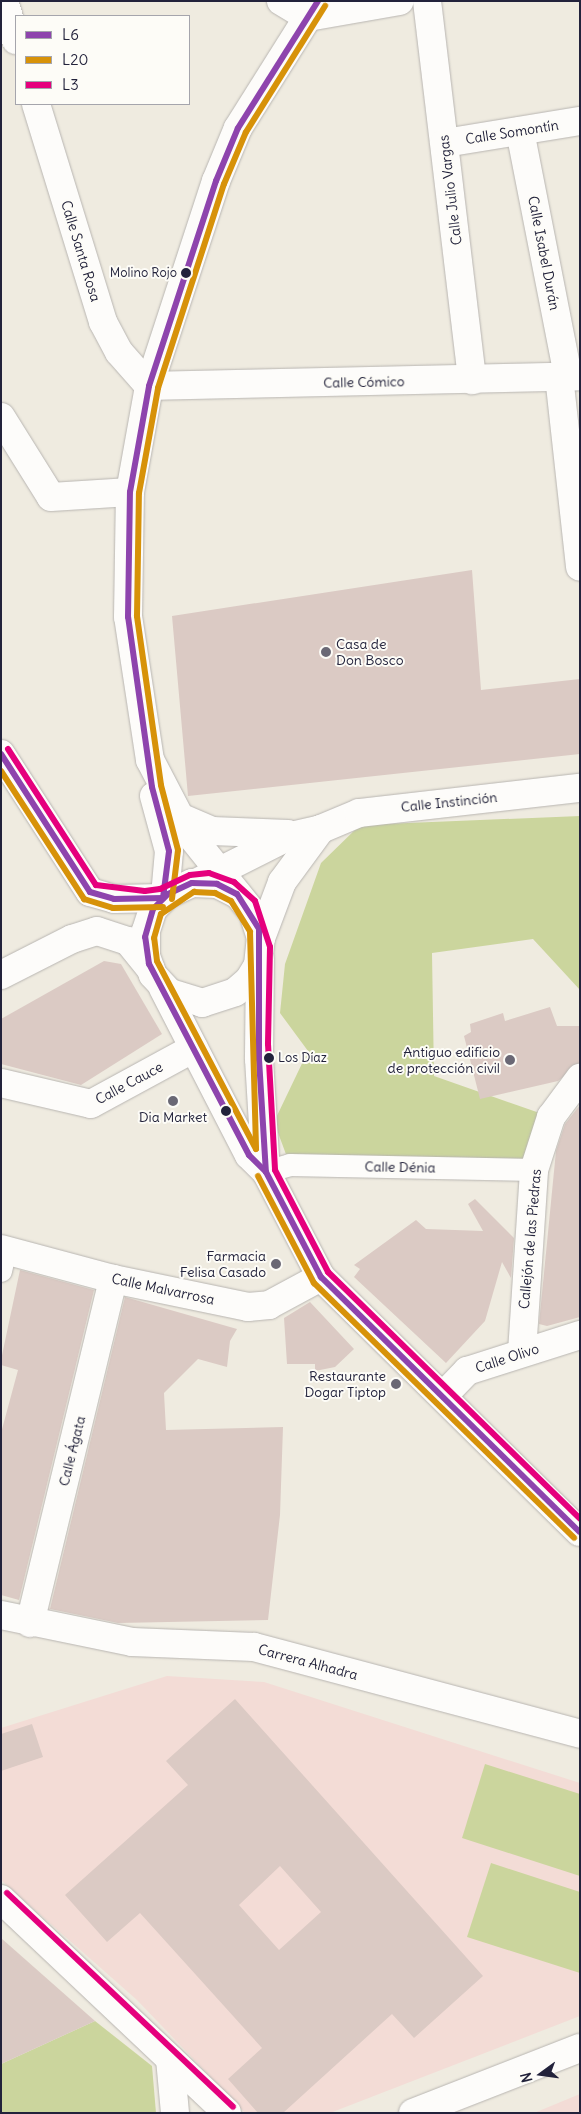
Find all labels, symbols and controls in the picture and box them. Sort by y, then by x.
legend [15,15,190,105]
text: L6 [62,25,79,44]
text: L20 [62,50,88,69]
text: L3 [62,75,79,94]
street label: Calle Somontín [464,116,560,148]
street label: Calle Julio Vargas [435,134,465,246]
street label: Calle Isabel Durán [525,194,563,312]
street label: Calle Santa Rosa [58,198,104,304]
place label: Molino Rojo [110,265,177,281]
marker: Molino Rojo [181,268,191,278]
street label: Calle Cómico [323,373,405,391]
place label: Casa de Don Bosco [336,636,404,669]
marker: Casa de Don Bosco [320,646,332,658]
street label: Calle Instinción [400,789,498,815]
place label: Antiguo edificio de protección civil [388,1044,500,1076]
place label: Los Díaz [278,1050,327,1066]
marker: Los Díaz [264,1053,274,1063]
marker: Antiguo edificio de protección civil [504,1054,516,1066]
street label: Calle Cauce [92,1058,166,1108]
marker: Dia Market [167,1095,179,1107]
unlabelled marker [221,1106,231,1116]
place label: Dia Market [139,1109,207,1125]
street label: Calle Dénia [364,1158,436,1176]
street label: Callejón de las Piedras [516,1168,544,1310]
place label: Farmacia Felisa Casado [180,1248,266,1280]
marker: Farmacia Felisa Casado [270,1258,282,1270]
street label: Calle Malvarrosa [110,1270,216,1308]
street label: Calle Olivo [473,1340,541,1376]
place label: Restaurante Dogar Tiptop [304,1368,386,1400]
marker: Restaurante Dogar Tiptop [390,1378,402,1390]
street label: Calle Ágata [55,1414,89,1488]
street label: Carrera Alhadra [256,1641,360,1683]
north arrow [516,2049,566,2099]
text: N [517,2071,536,2085]

